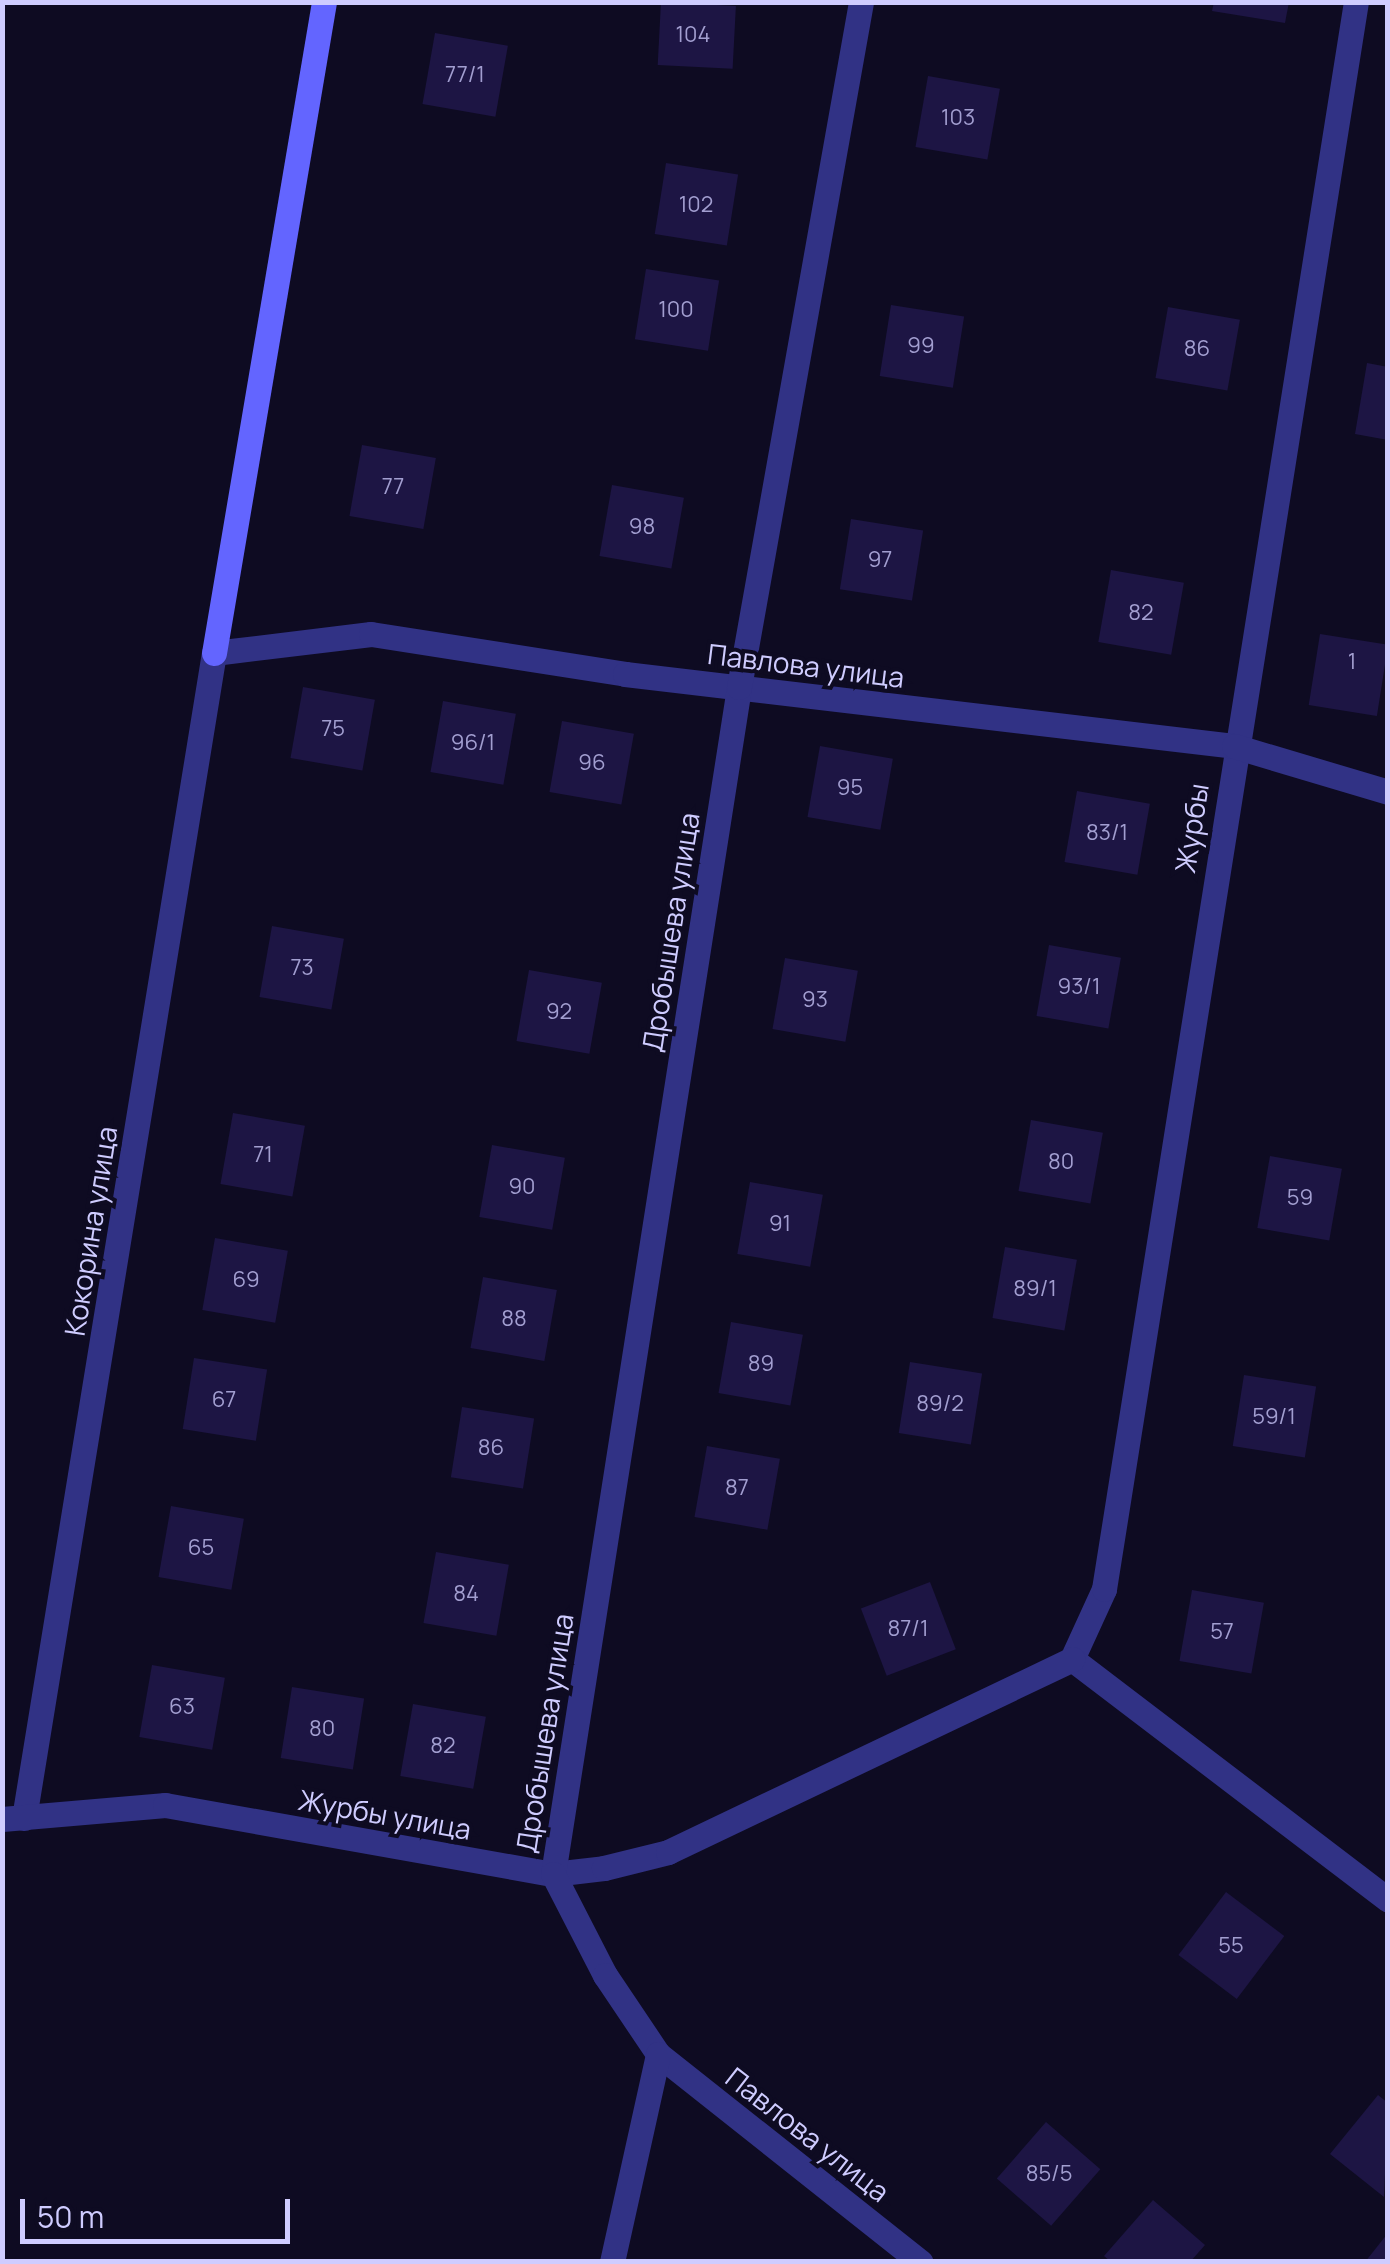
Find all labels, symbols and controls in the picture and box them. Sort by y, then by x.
house number: 104 [676,22,710,48]
house number: 77/1 [445,62,485,88]
house number: 103 [941,105,975,131]
house number: 102 [679,192,713,218]
house number: 100 [658,297,694,323]
house number: 99 [907,333,935,359]
house number: 86 [1184,336,1210,362]
house number: 77 [382,474,404,500]
house number: 98 [629,514,655,540]
house number: 97 [868,547,892,573]
house number: 82 [1128,600,1154,626]
street label: Павлова улица [706,636,906,694]
house number: 1 [1348,649,1356,675]
house number: 75 [321,716,345,742]
house number: 96/1 [451,730,495,756]
house number: 96 [578,750,606,776]
house number: 95 [837,775,863,801]
street label: Журбы [1167,781,1215,875]
street label: Дробышева улица [634,810,706,1054]
house number: 83/1 [1086,820,1128,846]
house number: 73 [290,955,314,981]
house number: 93/1 [1058,974,1100,1000]
house number: 93 [802,987,828,1013]
house number: 92 [546,999,572,1025]
street label: Кокорина улица [57,1124,123,1338]
house number: 71 [253,1142,273,1168]
house number: 80 [1048,1149,1074,1175]
house number: 90 [508,1174,536,1200]
house number: 59 [1287,1185,1313,1211]
house number: 91 [769,1211,791,1237]
house number: 69 [232,1267,260,1293]
house number: 89/1 [1013,1276,1057,1302]
house number: 88 [501,1306,527,1332]
house number: 89 [748,1351,774,1377]
house number: 67 [212,1387,236,1413]
house number: 89/2 [916,1391,964,1417]
house number: 59/1 [1252,1404,1296,1430]
house number: 86 [478,1435,504,1461]
house number: 87 [725,1475,749,1501]
house number: 65 [188,1535,214,1561]
house number: 84 [453,1581,479,1607]
street label: Дробышева улица [508,1611,580,1855]
house number: 87/1 [888,1616,928,1642]
house number: 57 [1210,1619,1234,1645]
house number: 63 [169,1694,195,1720]
house number: 80 [309,1716,335,1742]
house number: 82 [430,1733,456,1759]
street label: Журбы улица [296,1782,474,1846]
house number: 55 [1218,1933,1244,1959]
street label: Павлова улица [720,2060,896,2208]
house number: 85/5 [1026,2161,1072,2187]
scale bar [25,2179,295,2241]
text: 50 m [37,2196,104,2237]

